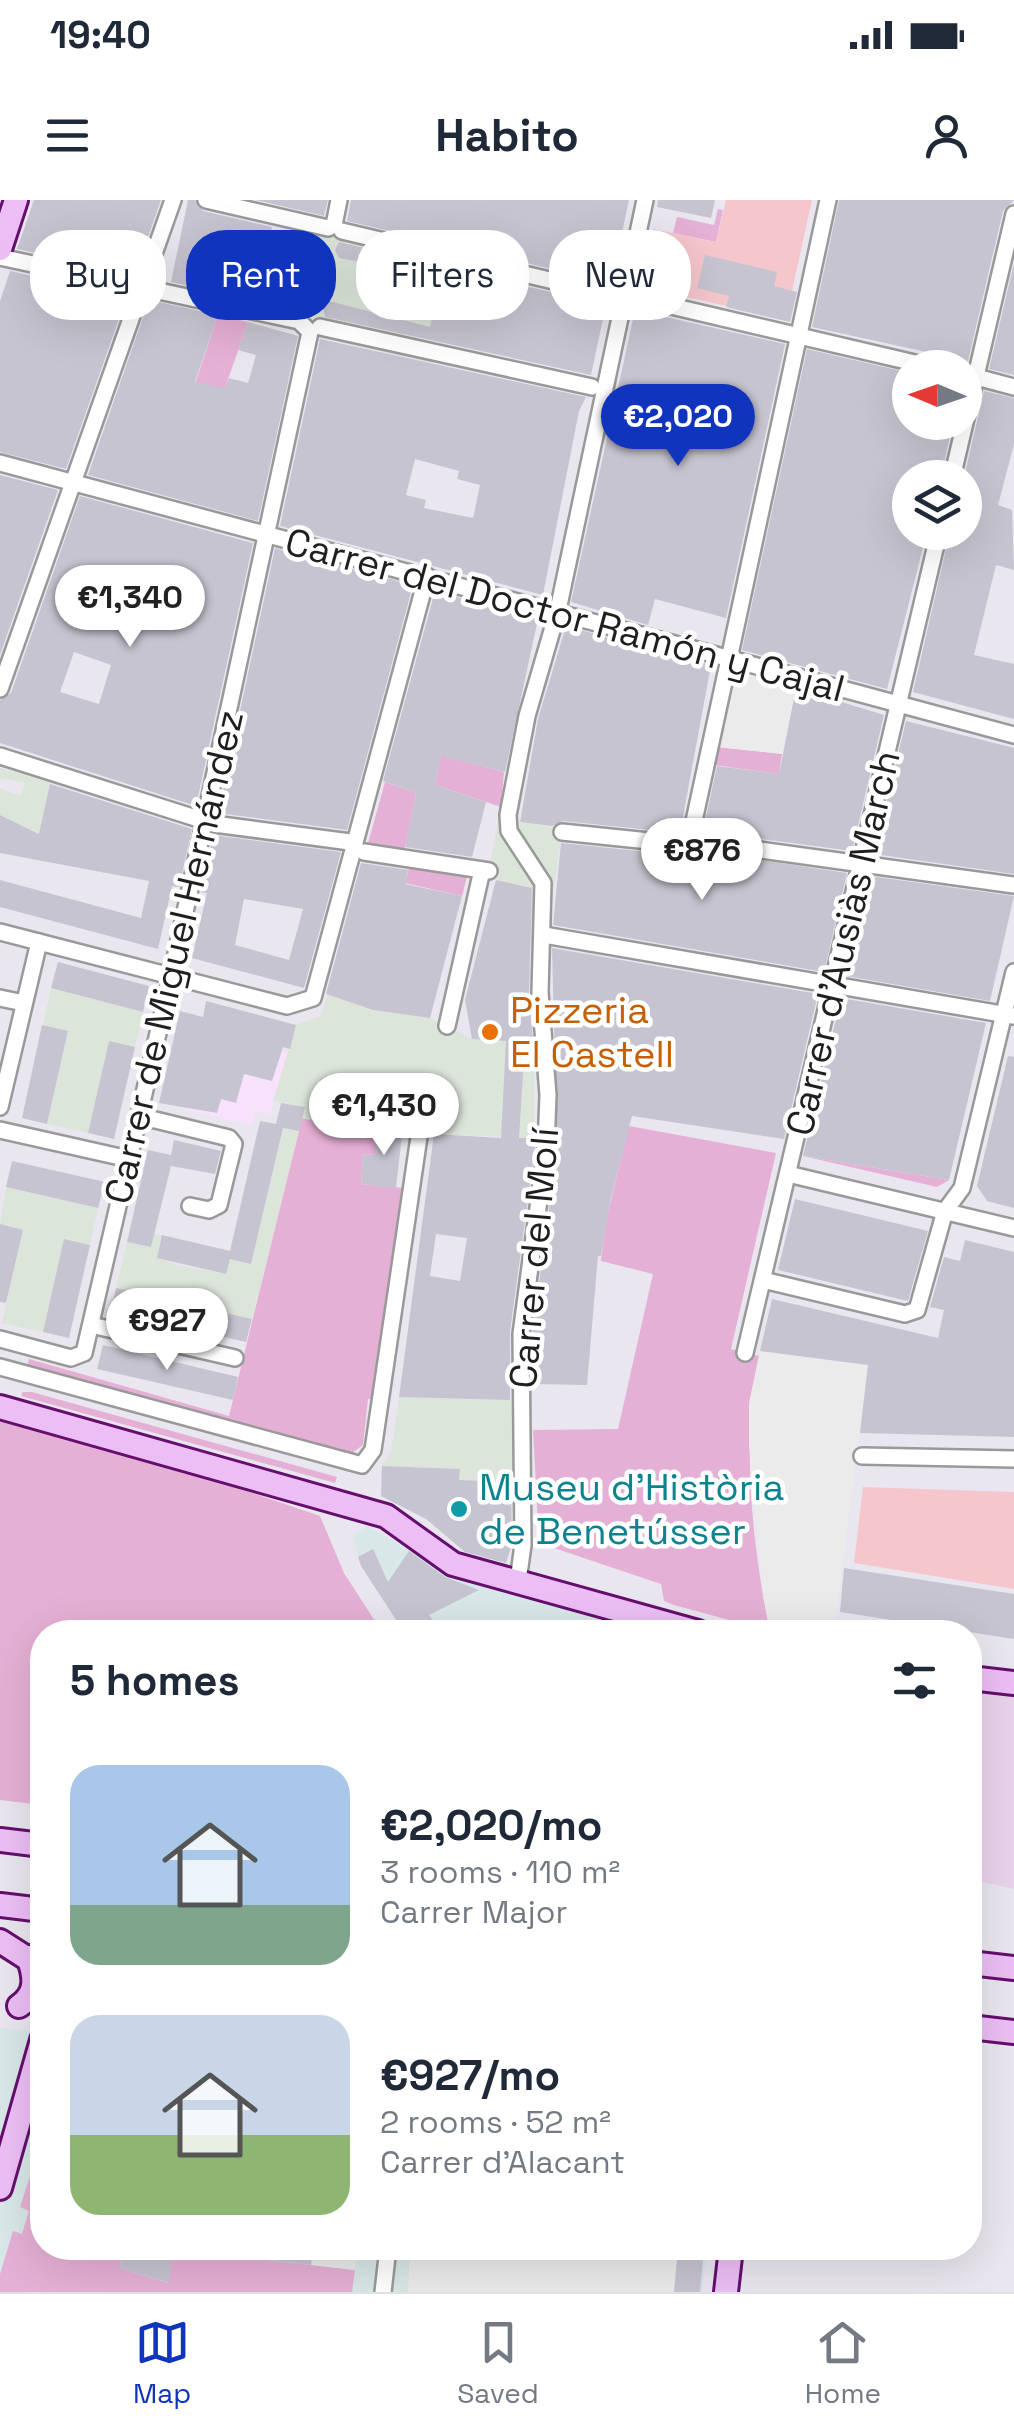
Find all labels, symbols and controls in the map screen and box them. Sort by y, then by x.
text: 19:40 [50,11,151,59]
text: Habito [435,107,579,164]
icon: menu [40,108,95,163]
icon: person [919,108,974,163]
chip: Buy [30,230,166,320]
chip: Rent [186,230,336,320]
chip: Filters [356,230,529,320]
chip: New [549,230,691,320]
north arrow [892,350,982,440]
map controls [892,350,982,550]
pin: €2,020 [597,384,759,469]
text: €2,020 [623,396,733,436]
button: layers [892,460,982,550]
street label: Carrer del Doctor Ramón y Cajal [280,517,850,713]
pin: €1,340 [49,565,211,650]
text: €1,340 [77,577,183,617]
street label: Carrer de Miguel Hernández [94,705,254,1209]
street label: Carrer d'Ausiàs March [775,746,911,1140]
pin: €876 [643,818,761,903]
text: €876 [663,830,741,870]
place label: Pizzeria El Castell [510,986,674,1078]
marker: Pizzeria El Castell [479,1021,501,1043]
pin: €1,430 [303,1073,465,1158]
text: €1,430 [331,1085,437,1125]
street label: Carrer del Molí [499,1125,569,1391]
pin: €927 [108,1288,226,1373]
text: €927 [128,1300,206,1340]
place label: Museu d'Història de Benetússer [479,1463,784,1555]
marker: Museu d'Història de Benetússer [448,1498,470,1520]
icon: filters [887,1653,942,1708]
text: 5 homes [70,1654,240,1707]
text: €2,020/mo [380,1799,603,1852]
icon: home [150,1805,270,1925]
text: 3 rooms · 110 m² [380,1852,620,1892]
text: Carrer Major [380,1892,568,1932]
text: €927/mo [380,2049,560,2102]
icon: home [150,2055,270,2175]
text: 2 rooms · 52 m² [380,2102,611,2142]
text: Carrer d'Alacant [380,2142,625,2182]
tab: Map [133,2315,191,2411]
tab: Saved [457,2315,539,2411]
tab: Home [805,2315,881,2411]

